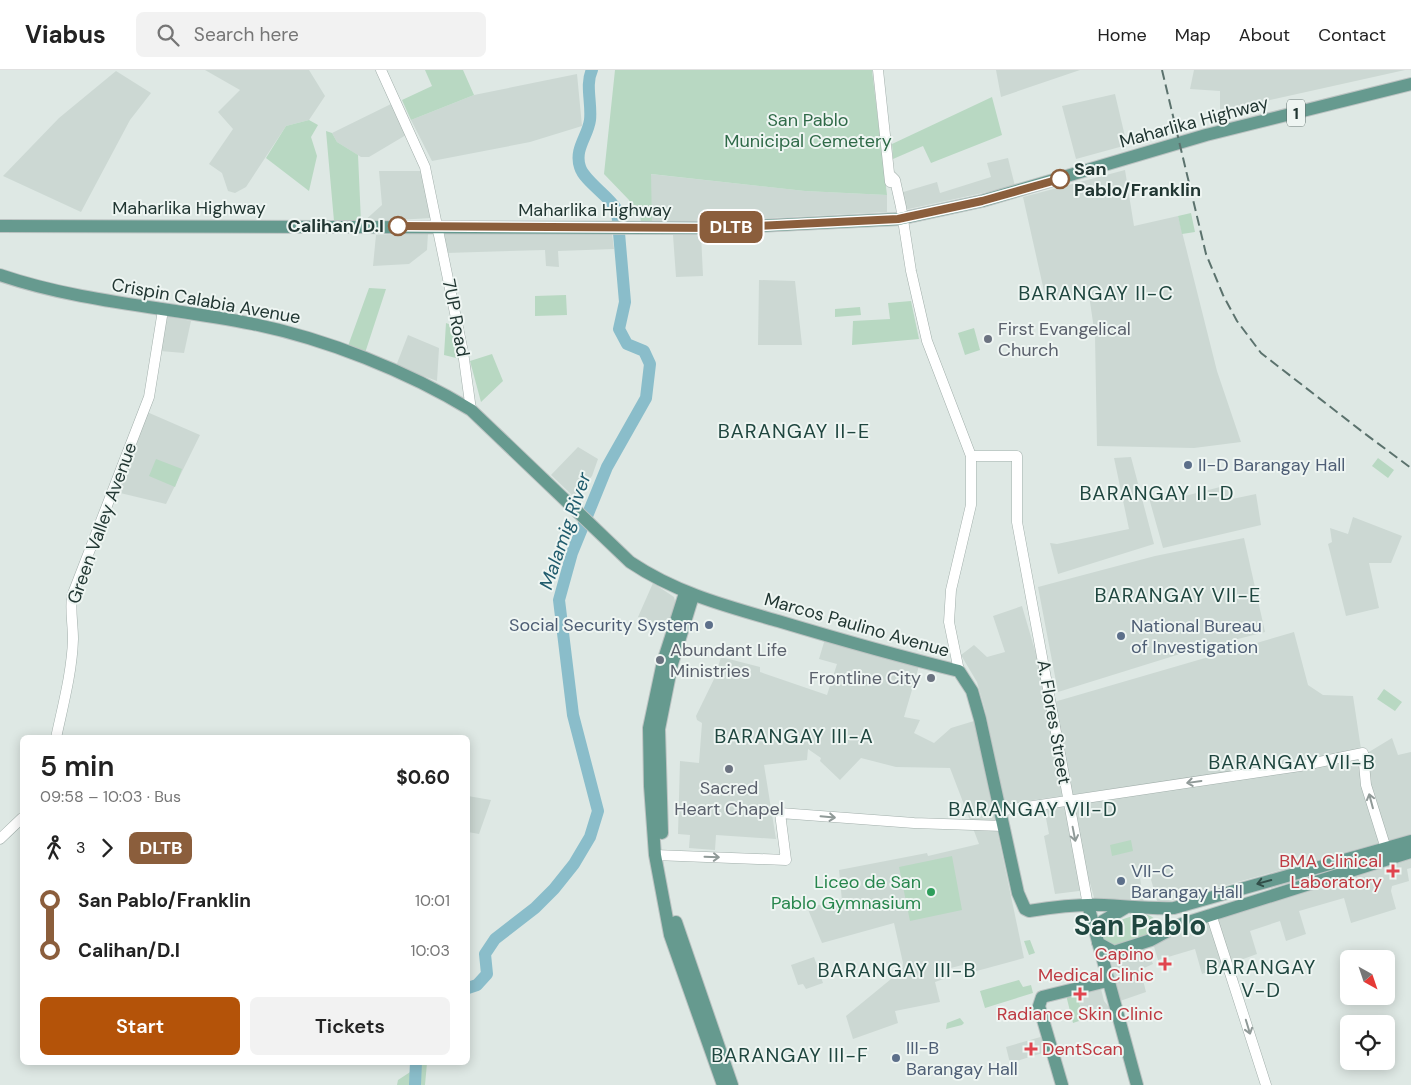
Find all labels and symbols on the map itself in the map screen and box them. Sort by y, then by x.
street label: Maharlika Highway [1117,91,1271,153]
road number: 1 [1287,99,1305,126]
park label: San Pablo Municipal Cemetery [724,108,892,153]
place label: San Pablo/Franklin [1074,157,1201,202]
marker: San Pablo/Franklin [1050,169,1070,189]
street label: Maharlika Highway [112,196,266,220]
street label: Maharlika Highway [518,198,672,222]
line badge: DLTB [696,211,766,243]
place label: Calihan/D.I [288,214,384,238]
marker: Calihan/D.I [388,216,408,236]
street label: Crispin Calabia Avenue [110,273,302,329]
street label: 7UP Road [437,277,475,359]
district label: BARANGAY II-C [1018,280,1174,306]
place label: First Evangelical Church [998,317,1131,362]
marker: First Evangelical Church [982,333,994,345]
district label: BARANGAY II-E [718,418,870,444]
street label: Green Valley Avenue [62,439,142,607]
place label: II-D Barangay Hall [1198,453,1345,477]
marker: II-D Barangay Hall [1182,459,1194,471]
water label: Malamig River [533,468,597,593]
district label: BARANGAY II-D [1080,480,1234,506]
district label: BARANGAY VII-E [1095,582,1261,608]
street label: Marcos Paulino Avenue [762,587,952,663]
place label: Social Security System [509,613,699,637]
place label: National Bureau of Investigation [1131,614,1262,659]
marker: Social Security System [703,619,715,631]
marker: National Bureau of Investigation [1115,630,1127,642]
place label: Abundant Life Ministries [670,638,787,683]
marker: Abundant Life Ministries [654,654,666,666]
street label: A. Flores Street [1031,658,1077,786]
place label: Frontline City [809,666,921,690]
marker: Frontline City [925,672,937,684]
district label: BARANGAY III-A [714,723,874,749]
district label: BARANGAY VII-B [1208,749,1376,775]
marker: Sacred Heart Chapel [723,763,735,775]
place label: Sacred Heart Chapel [674,776,784,821]
one-way arrow [1187,777,1203,787]
one-way arrow [1366,794,1375,810]
district label: BARANGAY VII-D [948,796,1118,822]
one-way arrow [820,812,836,821]
one-way arrow [1070,826,1079,842]
place label: BMA Clinical Laboratory [1279,849,1382,894]
one-way arrow [703,853,719,862]
place label: VII-C Barangay Hall [1131,859,1243,904]
marker: BMA Clinical Laboratory [1386,864,1400,878]
place label: Liceo de San Pablo Gymnasium [771,870,921,915]
marker: VII-C Barangay Hall [1115,875,1127,887]
one-way arrow [1257,878,1273,887]
marker: Liceo de San Pablo Gymnasium [925,886,937,898]
district label: San Pablo [1074,907,1206,944]
place label: Capino Medical Clinic [1038,942,1154,987]
north arrow [1340,950,1395,1005]
district label: BARANGAY V-D [1206,954,1316,1003]
district label: BARANGAY III-B [818,957,976,983]
marker: Capino Medical Clinic [1158,957,1172,971]
marker: Radiance Skin Clinic [1073,987,1087,1001]
place label: Radiance Skin Clinic [997,1002,1163,1026]
one-way arrow [1243,1019,1253,1035]
place label: III-B Barangay Hall [906,1036,1018,1081]
place label: DentScan [1042,1037,1123,1061]
district label: BARANGAY III-F [711,1042,869,1068]
marker: DentScan [1024,1042,1038,1056]
marker: III-B Barangay Hall [890,1052,902,1064]

